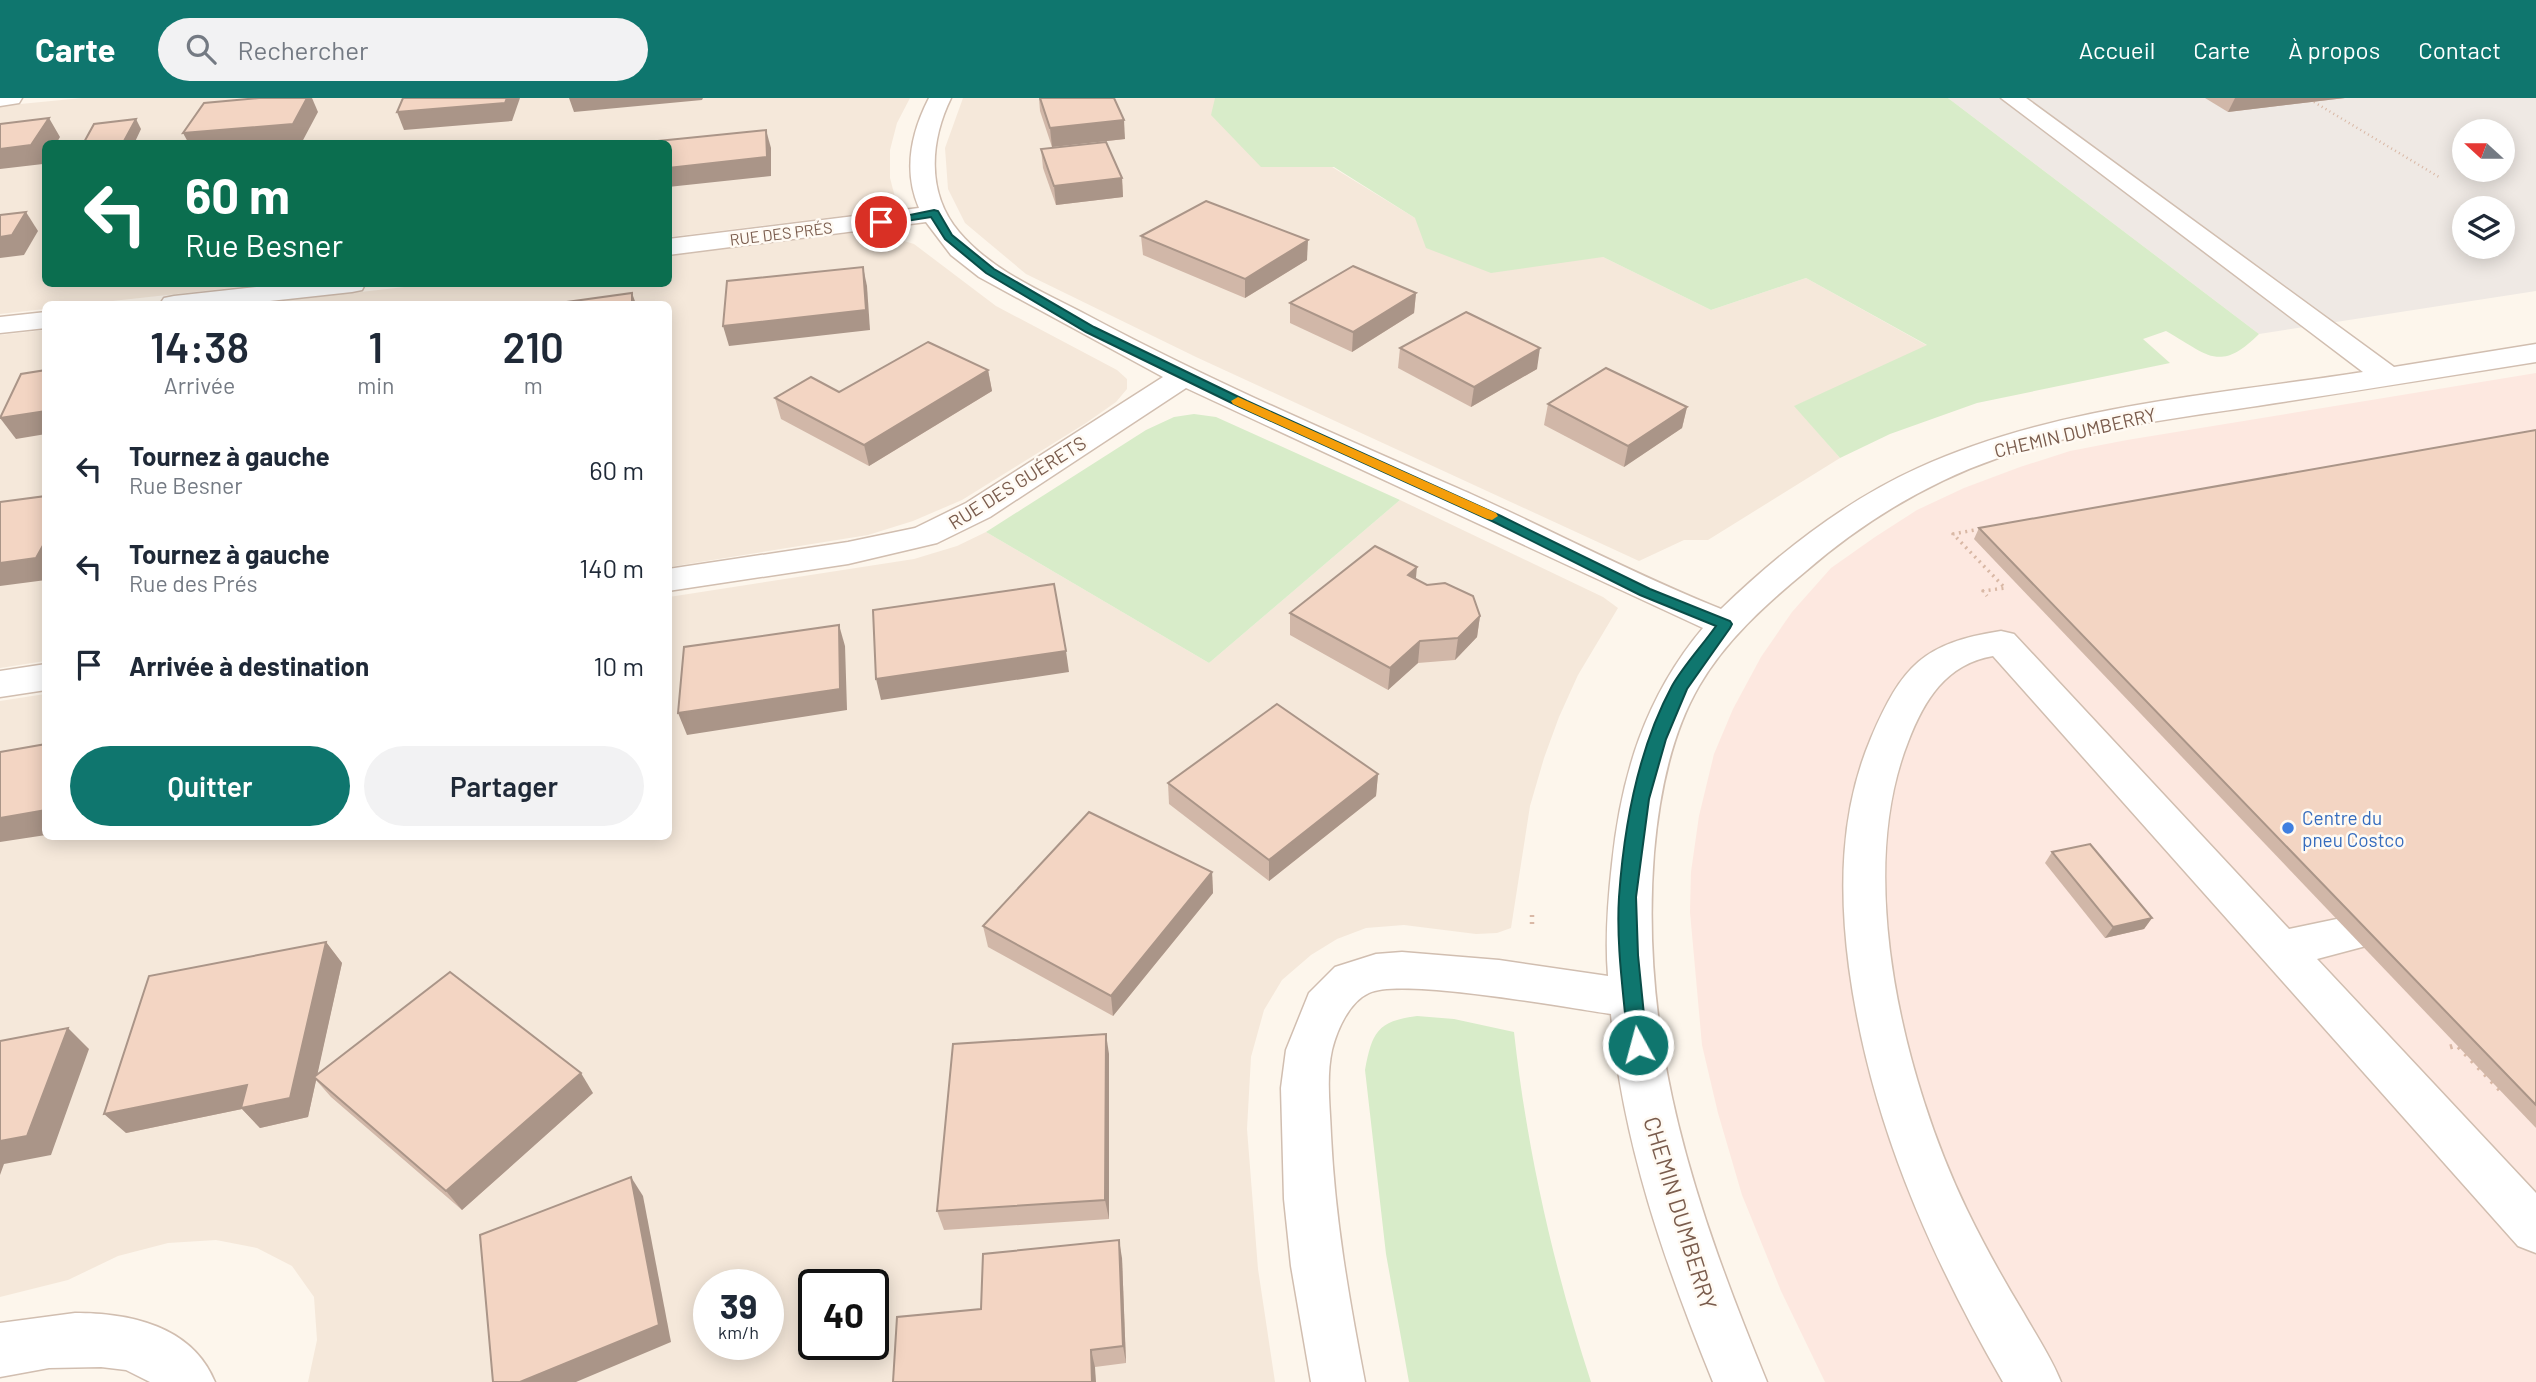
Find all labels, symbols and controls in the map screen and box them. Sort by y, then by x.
search box [158,18,648,81]
text: Carte [35,29,116,69]
icon: search [182,30,220,68]
text: Rechercher [238,34,368,65]
text: Accueil [2079,35,2155,64]
text: Carte [2193,35,2250,64]
text: À propos [2288,35,2380,64]
text: Contact [2418,35,2501,64]
north arrow [2452,119,2515,182]
map controls [2452,119,2515,259]
text: 60 m [185,165,290,224]
icon: left [70,168,161,259]
pin [851,192,911,252]
button: layers [2452,196,2515,259]
icon: arrive [862,203,900,241]
street label: RUE DES PRÉS [729,217,833,249]
text: Rue Besner [185,225,343,263]
text: 14:38 [150,321,249,371]
text: 1 [368,321,383,371]
text: 210 [502,321,564,371]
text: Arrivée [164,371,235,399]
text: min [357,371,394,399]
text: m [524,371,543,399]
street label: CHEMIN DUMBERRY [1992,402,2158,462]
street label: RUE DES GUÉRETS [944,430,1090,534]
text: Tournez à gauche [129,440,330,471]
icon: left [70,450,108,488]
text: 60 m [589,454,644,485]
text: Rue Besner [129,471,243,499]
text: Tournez à gauche [129,538,330,569]
icon: left [70,548,108,586]
text: 140 m [579,552,644,583]
text: Rue des Prés [129,569,258,597]
icon: arrive [70,646,108,684]
text: Arrivée à destination [129,650,369,681]
text: 10 m [594,650,644,681]
button: Quitter [70,746,350,826]
button: Partager [364,746,644,826]
place label: Centre du pneu Costco [2302,806,2405,851]
marker: Centre du pneu Costco [2280,820,2296,836]
position arrow [1601,1008,1675,1082]
street label: CHEMIN DUMBERRY [1638,1113,1724,1313]
speed limit sign: 40 [798,1269,889,1360]
text: 39 [720,1284,757,1326]
text: km/h [718,1321,759,1343]

